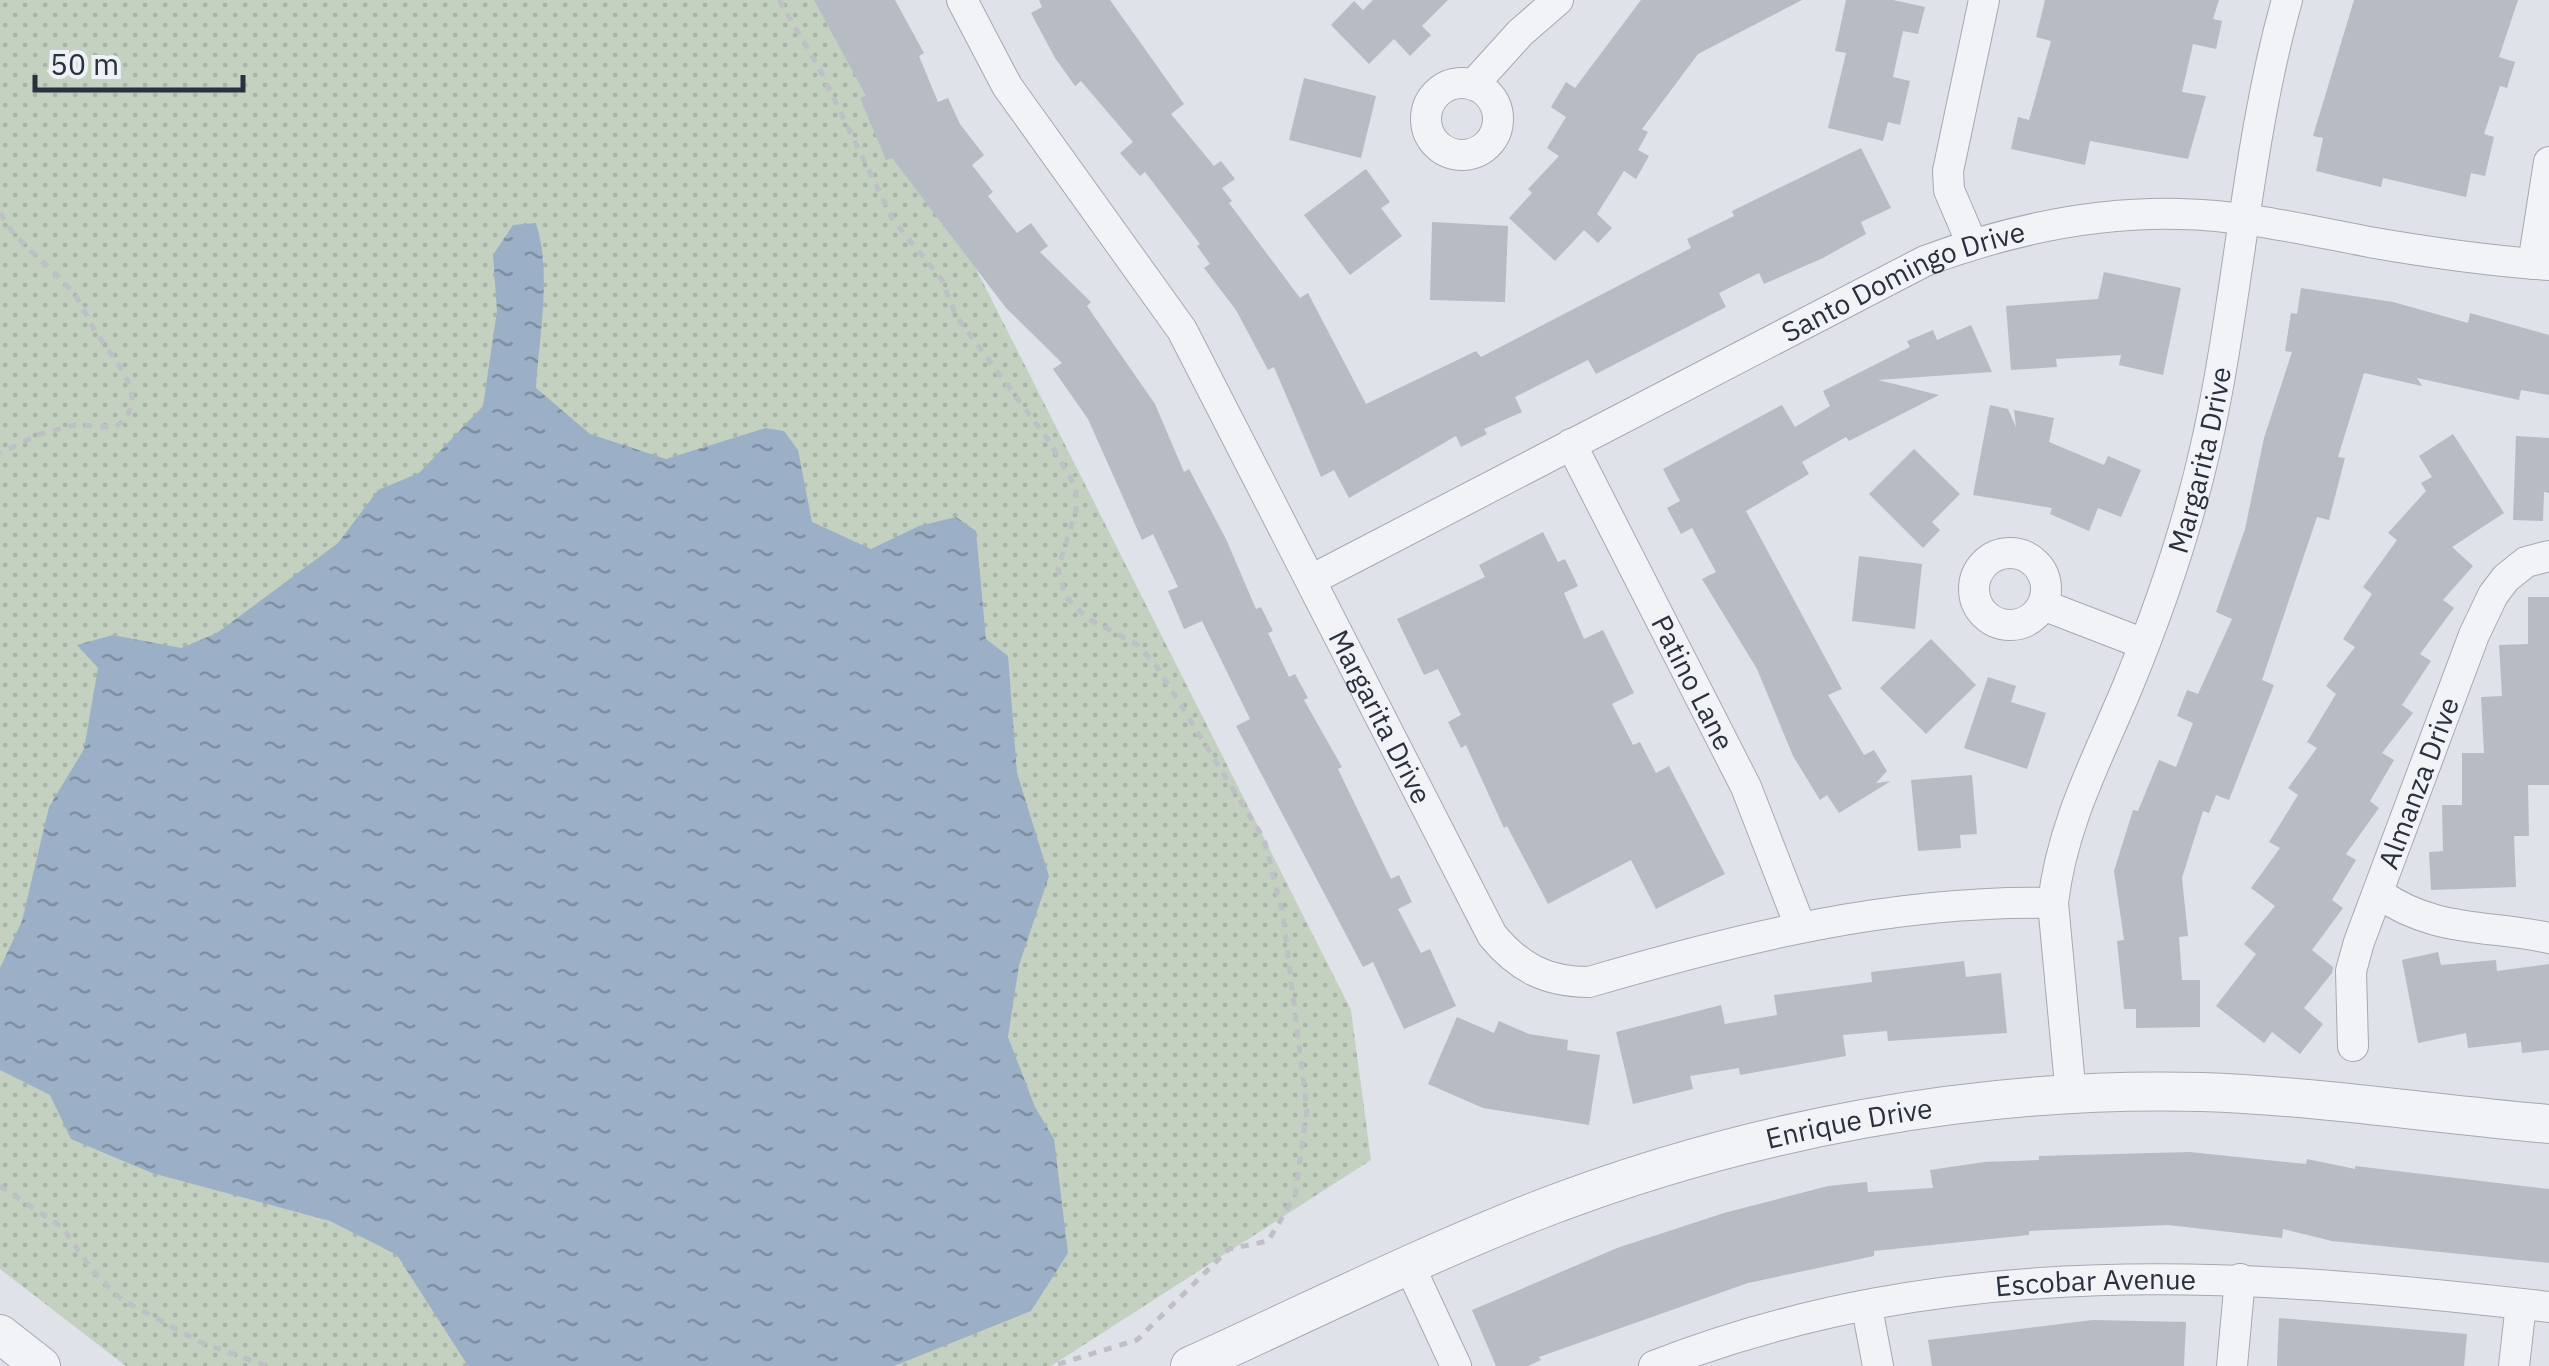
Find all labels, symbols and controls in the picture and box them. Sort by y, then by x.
scale bar [35,30,242,92]
text: 50 m [50,44,119,83]
street label: Santo Domingo Drive [1775,212,2029,350]
street label: Margarita Drive [2159,364,2239,558]
street label: Patino Lane [1643,609,1743,756]
street label: Margarita Drive [1321,623,1441,810]
street label: Almanza Drive [2369,692,2467,874]
street label: Enrique Drive [1762,1089,1935,1157]
street label: Escobar Avenue [1994,1260,2196,1305]

